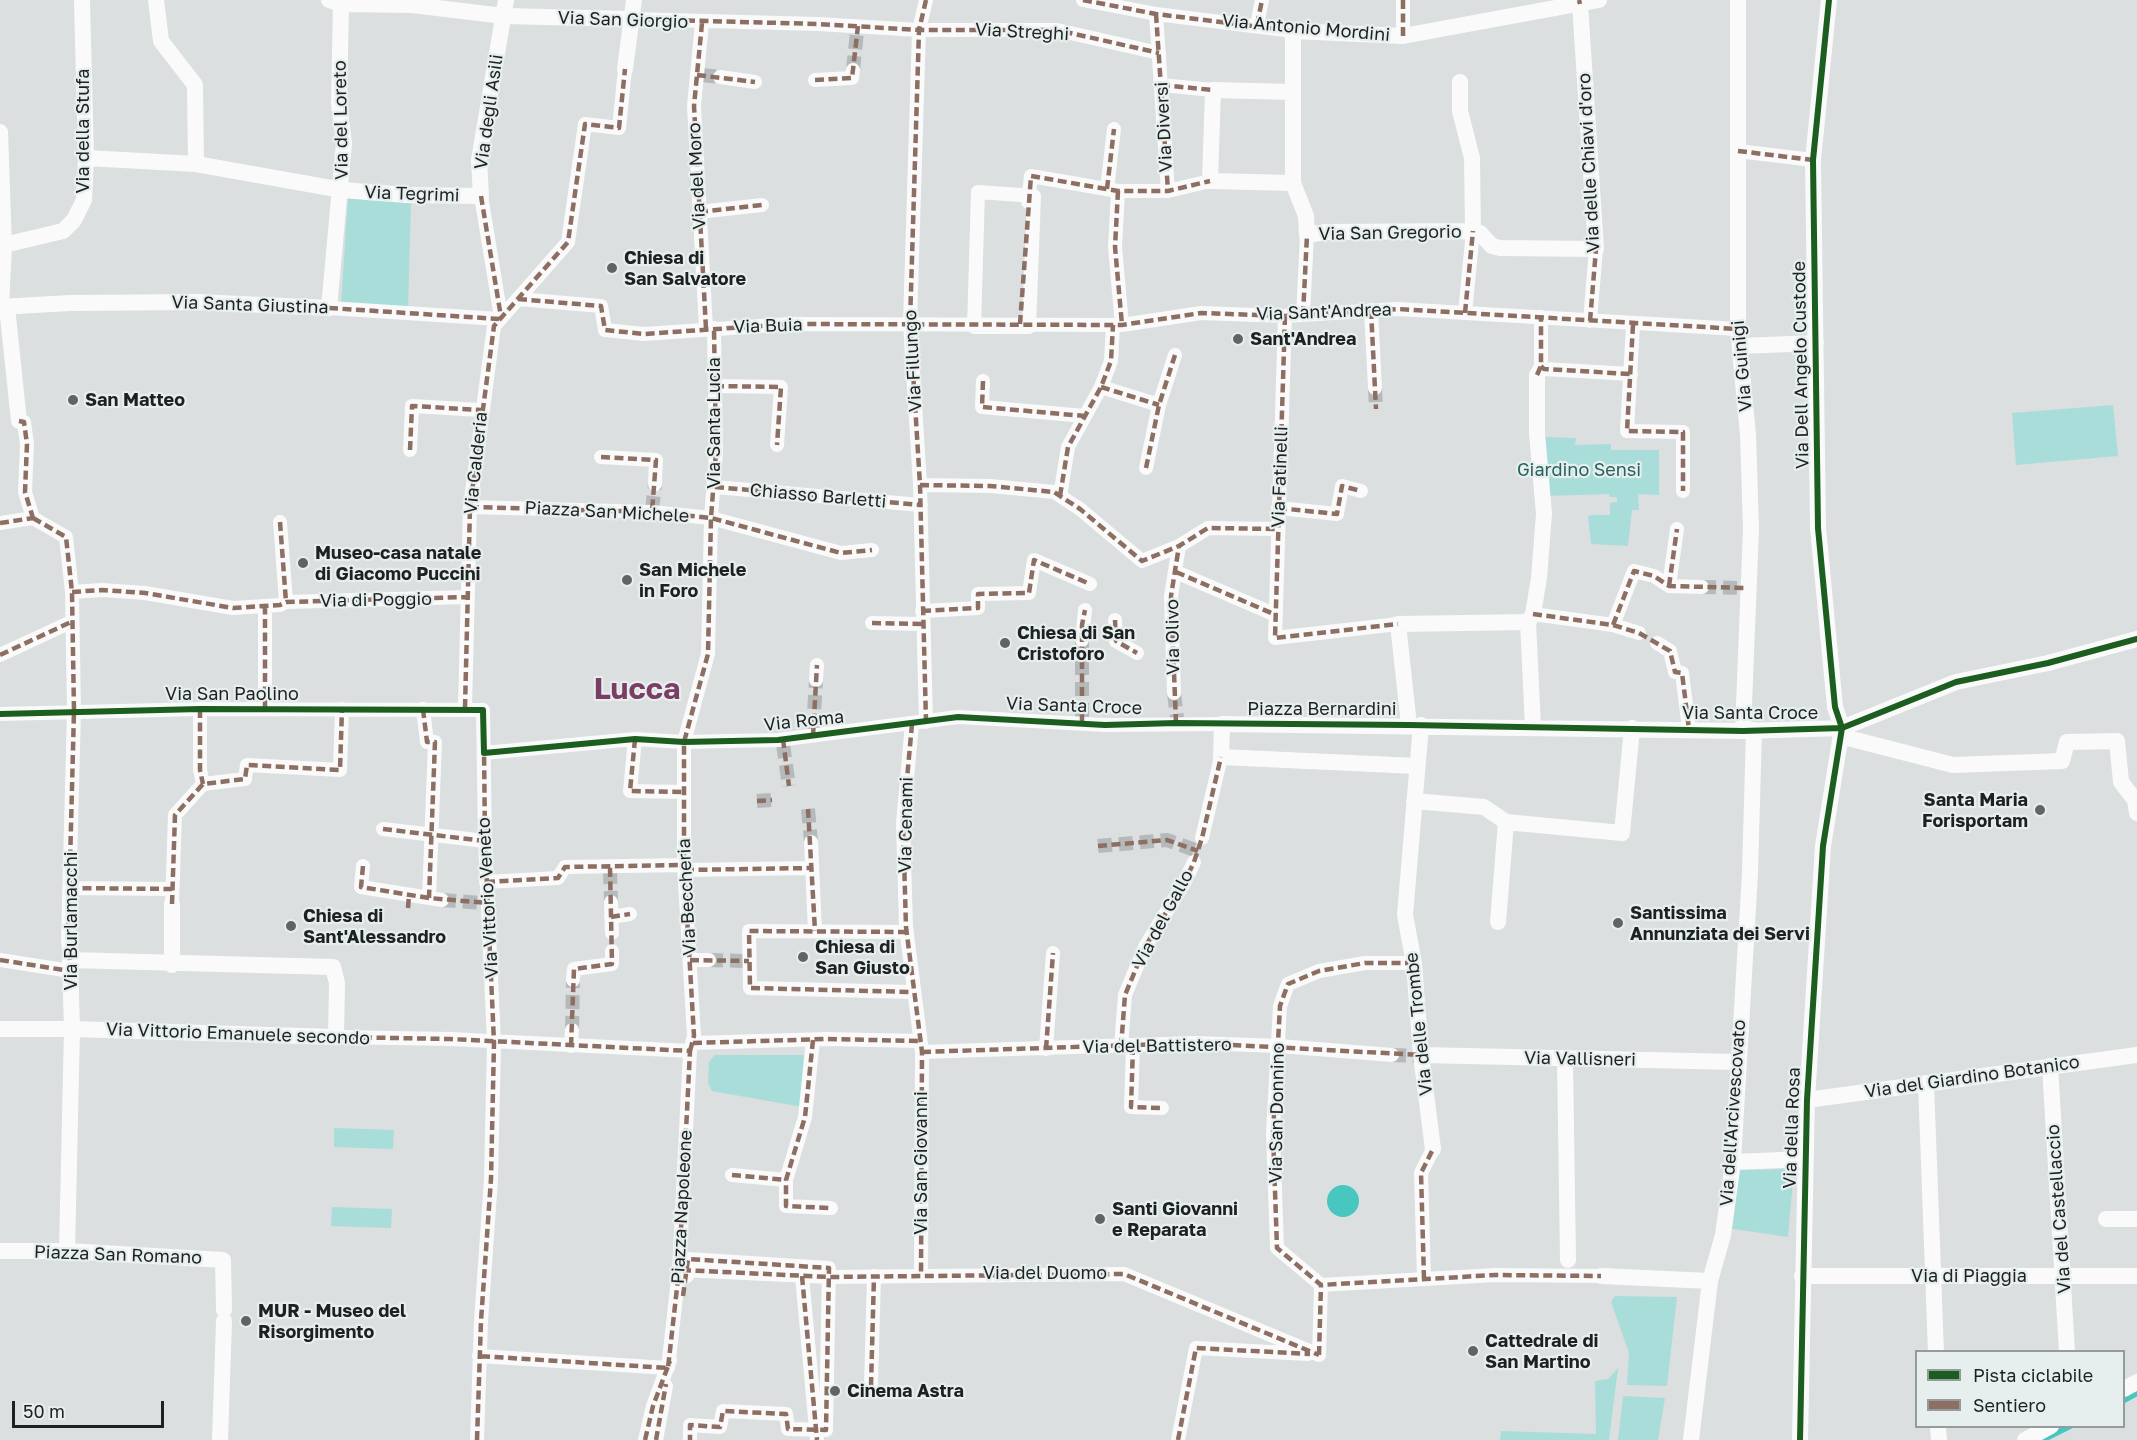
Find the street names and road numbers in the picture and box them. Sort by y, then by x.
street label: Via San Giorgio [557,7,689,33]
street label: Via Antonio Mordini [1221,10,1391,46]
street label: Via Streghi [974,19,1070,45]
street label: Via degli Asili [470,53,508,171]
street label: Via del Loreto [329,60,353,180]
street label: Via della Stufa [72,69,94,193]
street label: Via delle Chiavi d'oro [1574,73,1604,253]
street label: Via Diversi [1151,81,1177,173]
street label: Via del Moro [683,122,711,230]
street label: Via Tegrimi [364,182,460,206]
street label: Via San Gregorio [1318,221,1462,245]
street label: Via Dell Angelo Custode [1788,261,1814,469]
street label: Via Santa Giustina [171,291,329,319]
street label: Via Sant'Andrea [1256,299,1392,325]
street label: Via Fillungo [900,309,926,413]
street label: Via Buia [733,314,803,338]
street label: Via Guinigi [1727,319,1757,413]
street label: Via Santa Lucia [703,357,725,489]
street label: Via Calderia [460,411,492,515]
street label: Via Fatinelli [1267,426,1293,528]
street label: Chiasso Barletti [749,479,887,513]
street label: Piazza San Michele [524,497,690,527]
street label: Via di Poggio [320,588,432,612]
street label: Via Olivo [1162,599,1184,675]
street label: Via San Paolino [165,683,299,705]
street label: Via Santa Croce [1006,693,1142,719]
street label: Piazza Bernardini [1247,698,1397,720]
street label: Via Santa Croce [1682,702,1818,724]
street label: Via Roma [763,706,845,736]
street label: Via Cenami [894,777,918,873]
street label: Via Vittorio Veneto [473,817,503,979]
street label: Via Beccheria [673,838,701,956]
street label: Via Burlamacchi [60,851,82,991]
street label: Via del Gallo [1128,866,1198,972]
street label: Via delle Trombe [1401,951,1437,1097]
street label: Via Vittorio Emanuele secondo [106,1019,370,1049]
street label: Via dell'Arcivescovato [1716,1019,1750,1207]
street label: Via del Battistero [1082,1034,1232,1058]
street label: Via San Donnino [1265,1042,1289,1184]
street label: Via Vallisneri [1524,1047,1636,1071]
street label: Via del Giardino Botanico [1863,1051,2081,1103]
street label: Via della Rosa [1779,1067,1805,1189]
street label: Via San Giovanni [910,1091,932,1235]
street label: Via del Castellaccio [2042,1124,2076,1294]
street label: Piazza Napoleone [667,1130,697,1284]
street label: Piazza San Romano [34,1241,202,1269]
street label: Via del Duomo [983,1262,1107,1284]
street label: Via di Piaggia [1911,1265,2027,1287]

